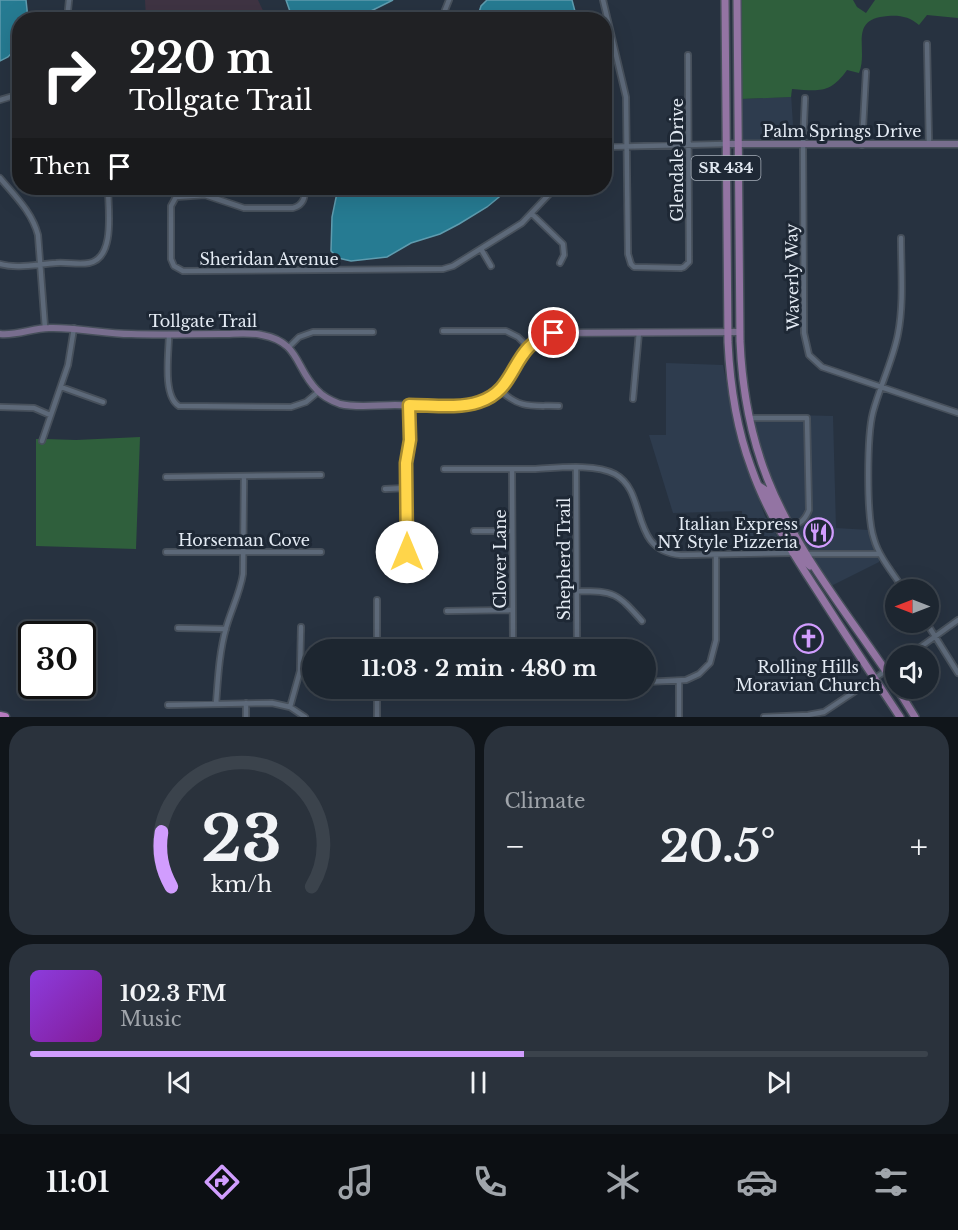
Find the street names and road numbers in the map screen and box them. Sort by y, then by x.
street label: Glendale Drive [667,98,687,222]
street label: Palm Springs Drive [762,121,922,141]
road number: SR 434 [692,156,760,180]
street label: Waverly Way [781,223,803,332]
street label: Sheridan Avenue [199,249,339,269]
street label: Tollgate Trail [149,311,257,331]
street label: Shepherd Trail [554,498,574,620]
street label: Clover Lane [490,509,510,609]
street label: Horseman Cove [178,530,310,550]

